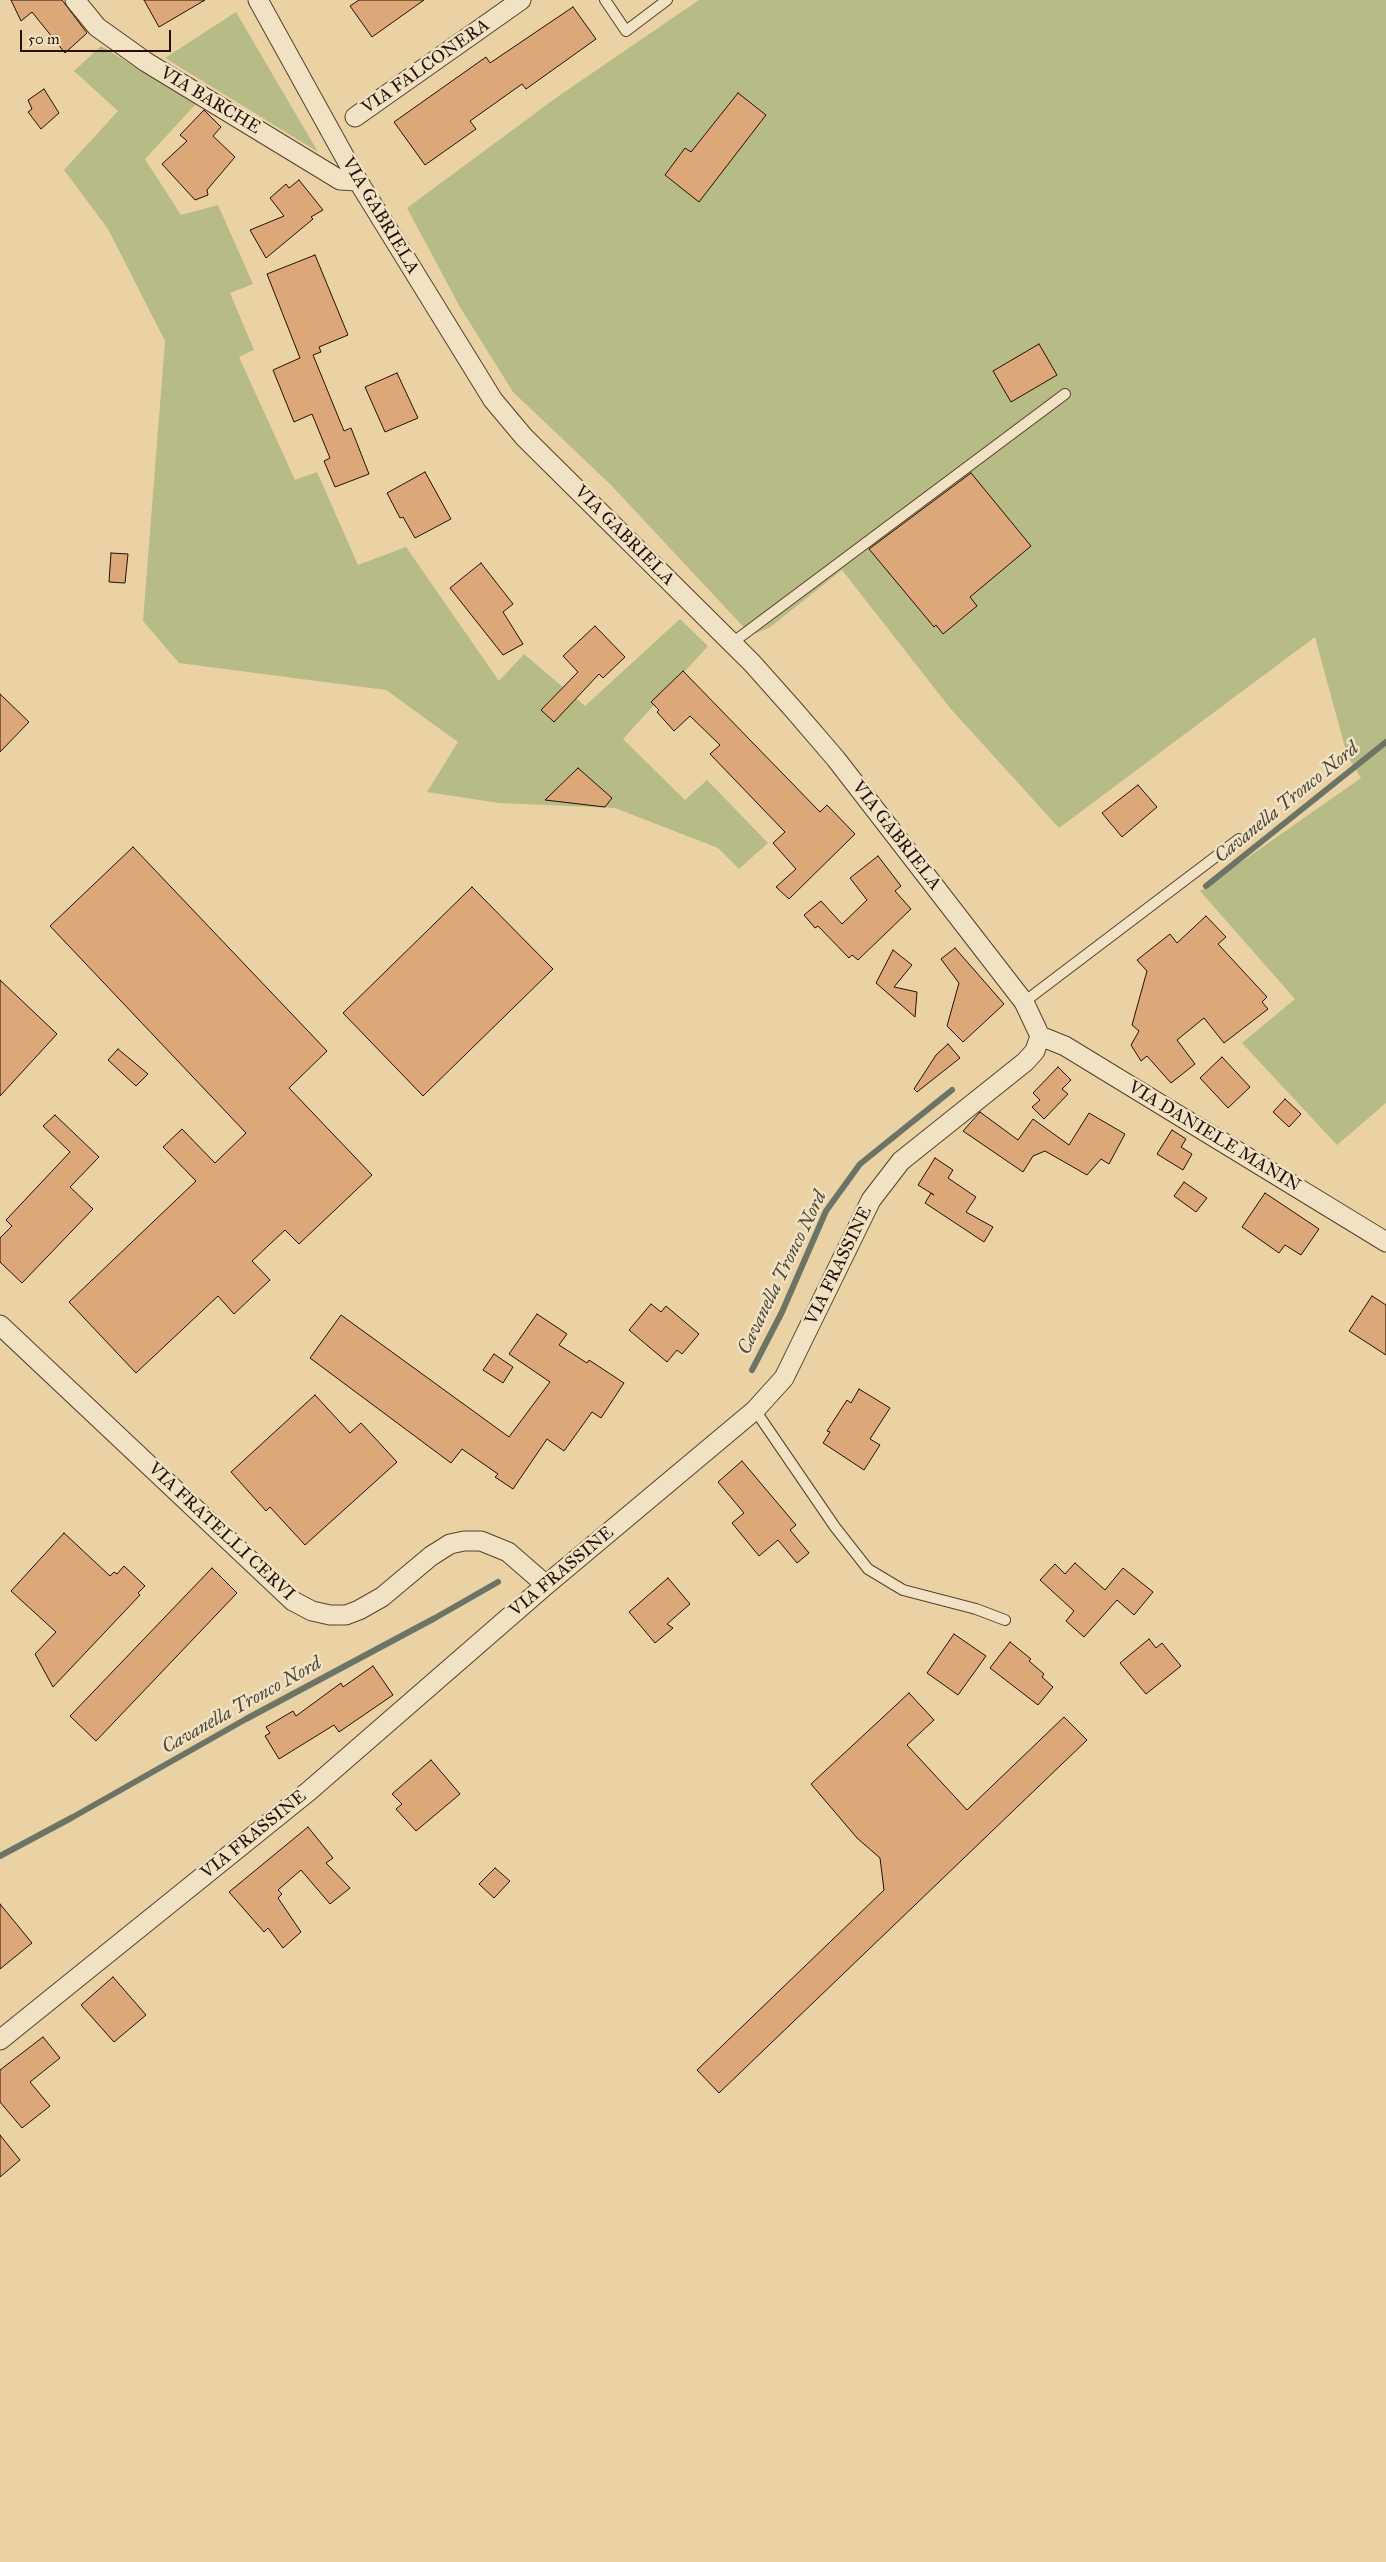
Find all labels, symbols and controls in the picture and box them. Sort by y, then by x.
street label: VIA FALCONERA [358,15,494,119]
scale bar [22,20,174,52]
text: 50 m [28,30,60,48]
street label: VIA BARCHE [156,63,264,139]
street label: VIA GABRIELA [337,154,423,278]
street label: VIA GABRIELA [570,482,678,590]
water label: Cavanella Tronco Nord [1210,738,1364,868]
street label: VIA GABRIELA [847,777,945,895]
street label: VIA DANIELE MANIN [1124,1077,1304,1197]
water label: Cavanella Tronco Nord [734,1188,832,1358]
street label: VIA FRASSINE [801,1203,877,1329]
street label: VIA FRATELLI CERVI [143,1458,299,1606]
street label: VIA FRASSINE [506,1522,618,1622]
water label: Cavanella Tronco Nord [158,1653,326,1759]
street label: VIA FRASSINE [197,1786,311,1884]

